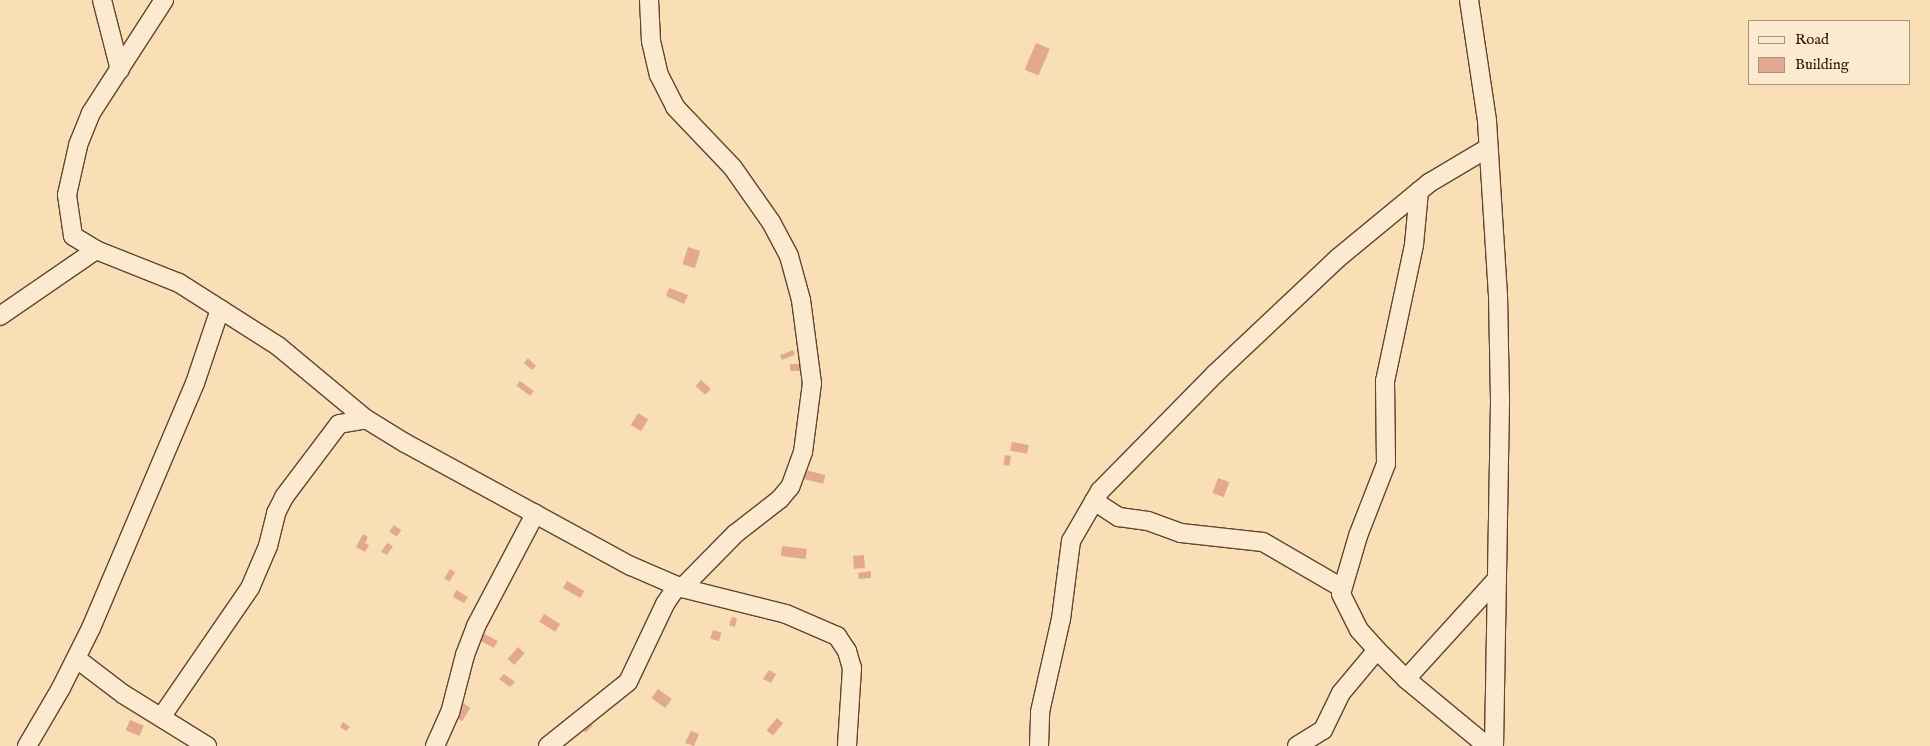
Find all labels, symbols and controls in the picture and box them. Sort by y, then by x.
legend [1748,20,1910,85]
text: Road [1795,30,1829,49]
text: Building [1795,55,1849,74]

